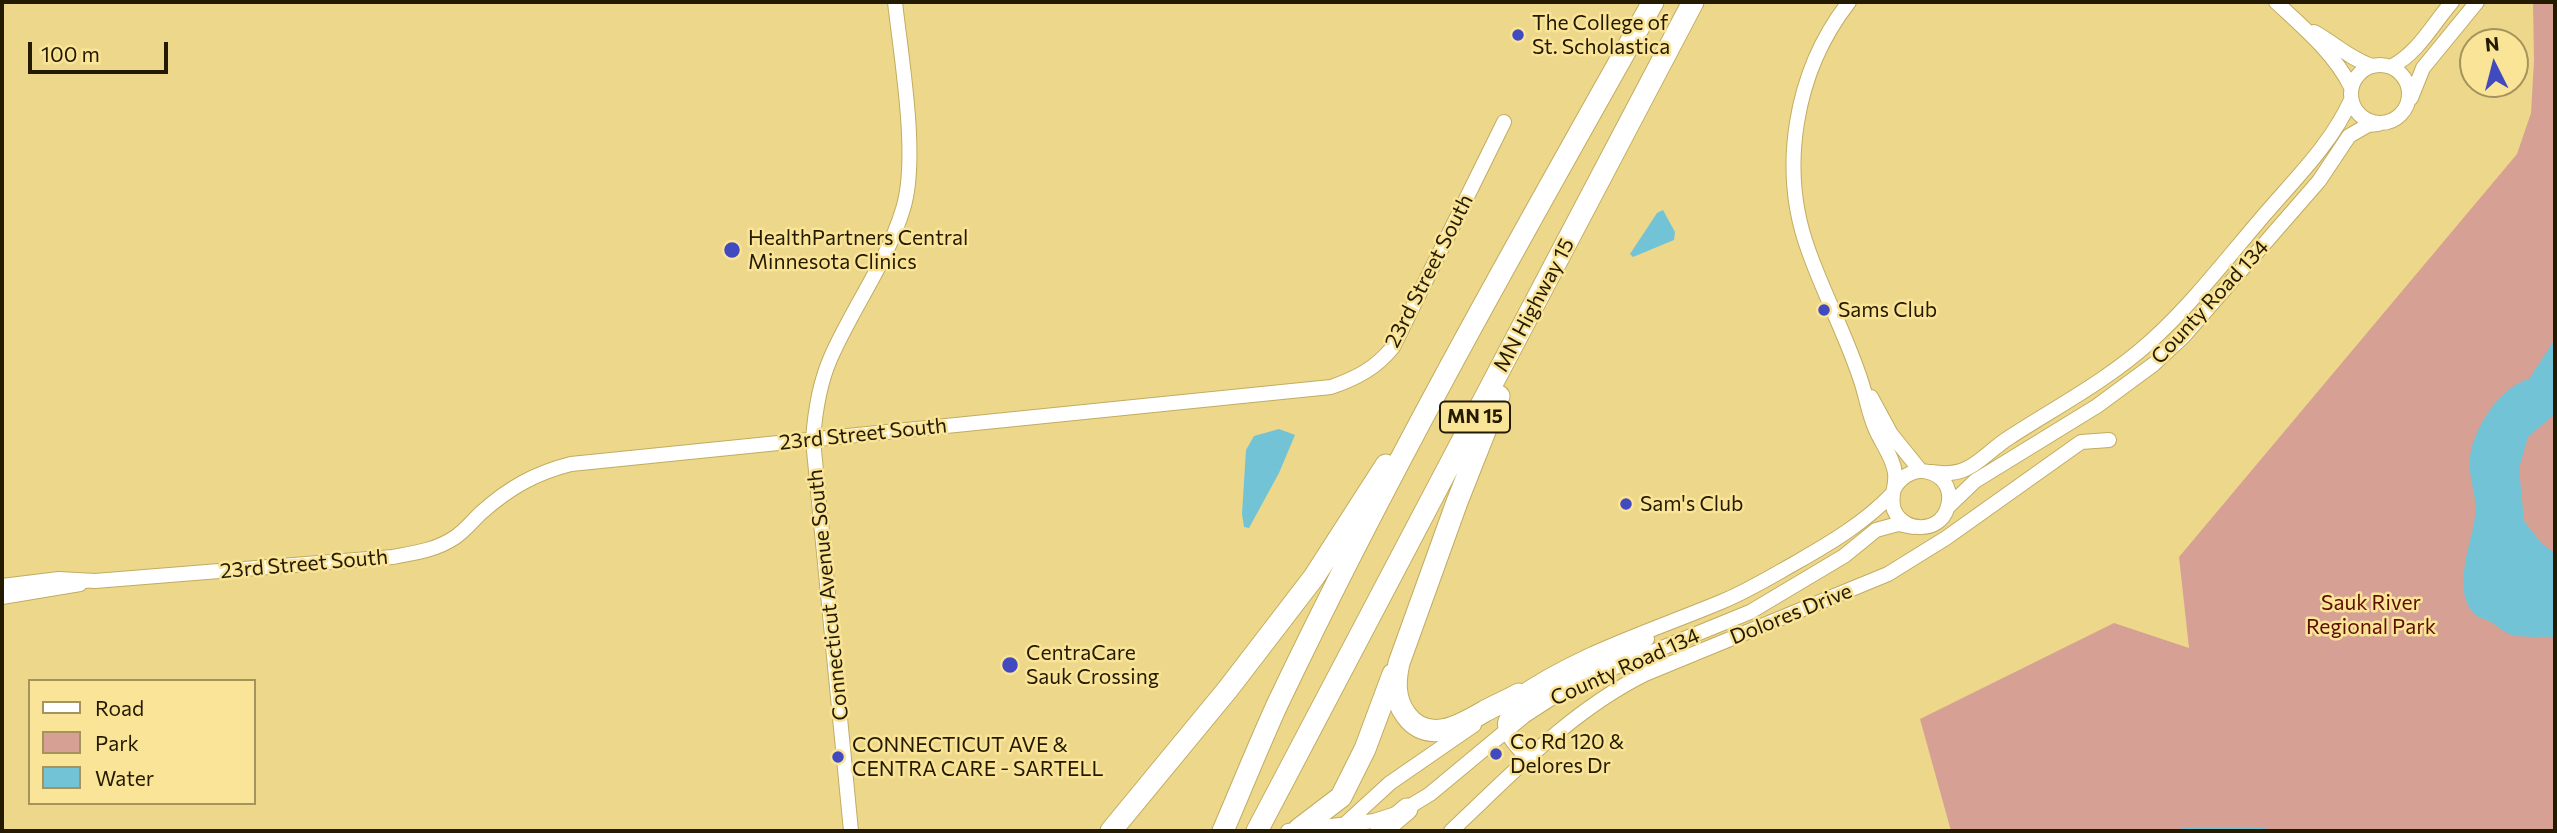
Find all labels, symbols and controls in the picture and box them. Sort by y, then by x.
place label: The College of St. Scholastica [1532,10,1670,60]
marker: The College of St. Scholastica [1510,27,1526,43]
scale bar [32,28,172,72]
north arrow [2459,28,2529,98]
text: N [2484,31,2500,56]
text: 100 m [41,41,100,66]
street label: 23rd Street South [1380,190,1478,352]
place label: HealthPartners Central Minnesota Clinics [748,225,968,275]
street label: MN Highway 15 [1488,234,1580,376]
street label: County Road 134 [2146,235,2274,369]
marker: HealthPartners Central Minnesota Clinics [722,240,742,260]
place label: Sams Club [1838,297,1937,323]
marker: Sams Club [1816,302,1832,318]
road number: MN 15 [1440,402,1510,432]
street label: 23rd Street South [778,413,948,455]
street label: Connecticut Avenue South [802,468,854,722]
place label: Sam's Club [1640,491,1743,517]
marker: Sam's Club [1618,496,1634,512]
street label: 23rd Street South [219,544,389,584]
street label: Dolores Drive [1726,578,1856,650]
park label: Sauk River Regional Park [2306,590,2436,640]
street label: County Road 134 [1546,623,1704,711]
place label: CentraCare Sauk Crossing [1026,640,1159,690]
marker: CentraCare Sauk Crossing [1000,655,1020,675]
legend [28,679,256,805]
text: Road [95,695,144,720]
place label: Co Rd 120 & Delores Dr [1510,729,1624,779]
text: Park [95,730,139,755]
place label: CONNECTICUT AVE & CENTRA CARE - SARTELL [852,732,1103,782]
marker: Co Rd 120 & Delores Dr [1488,746,1504,762]
marker: CONNECTICUT AVE & CENTRA CARE - SARTELL [830,749,846,765]
text: Water [95,765,154,790]

